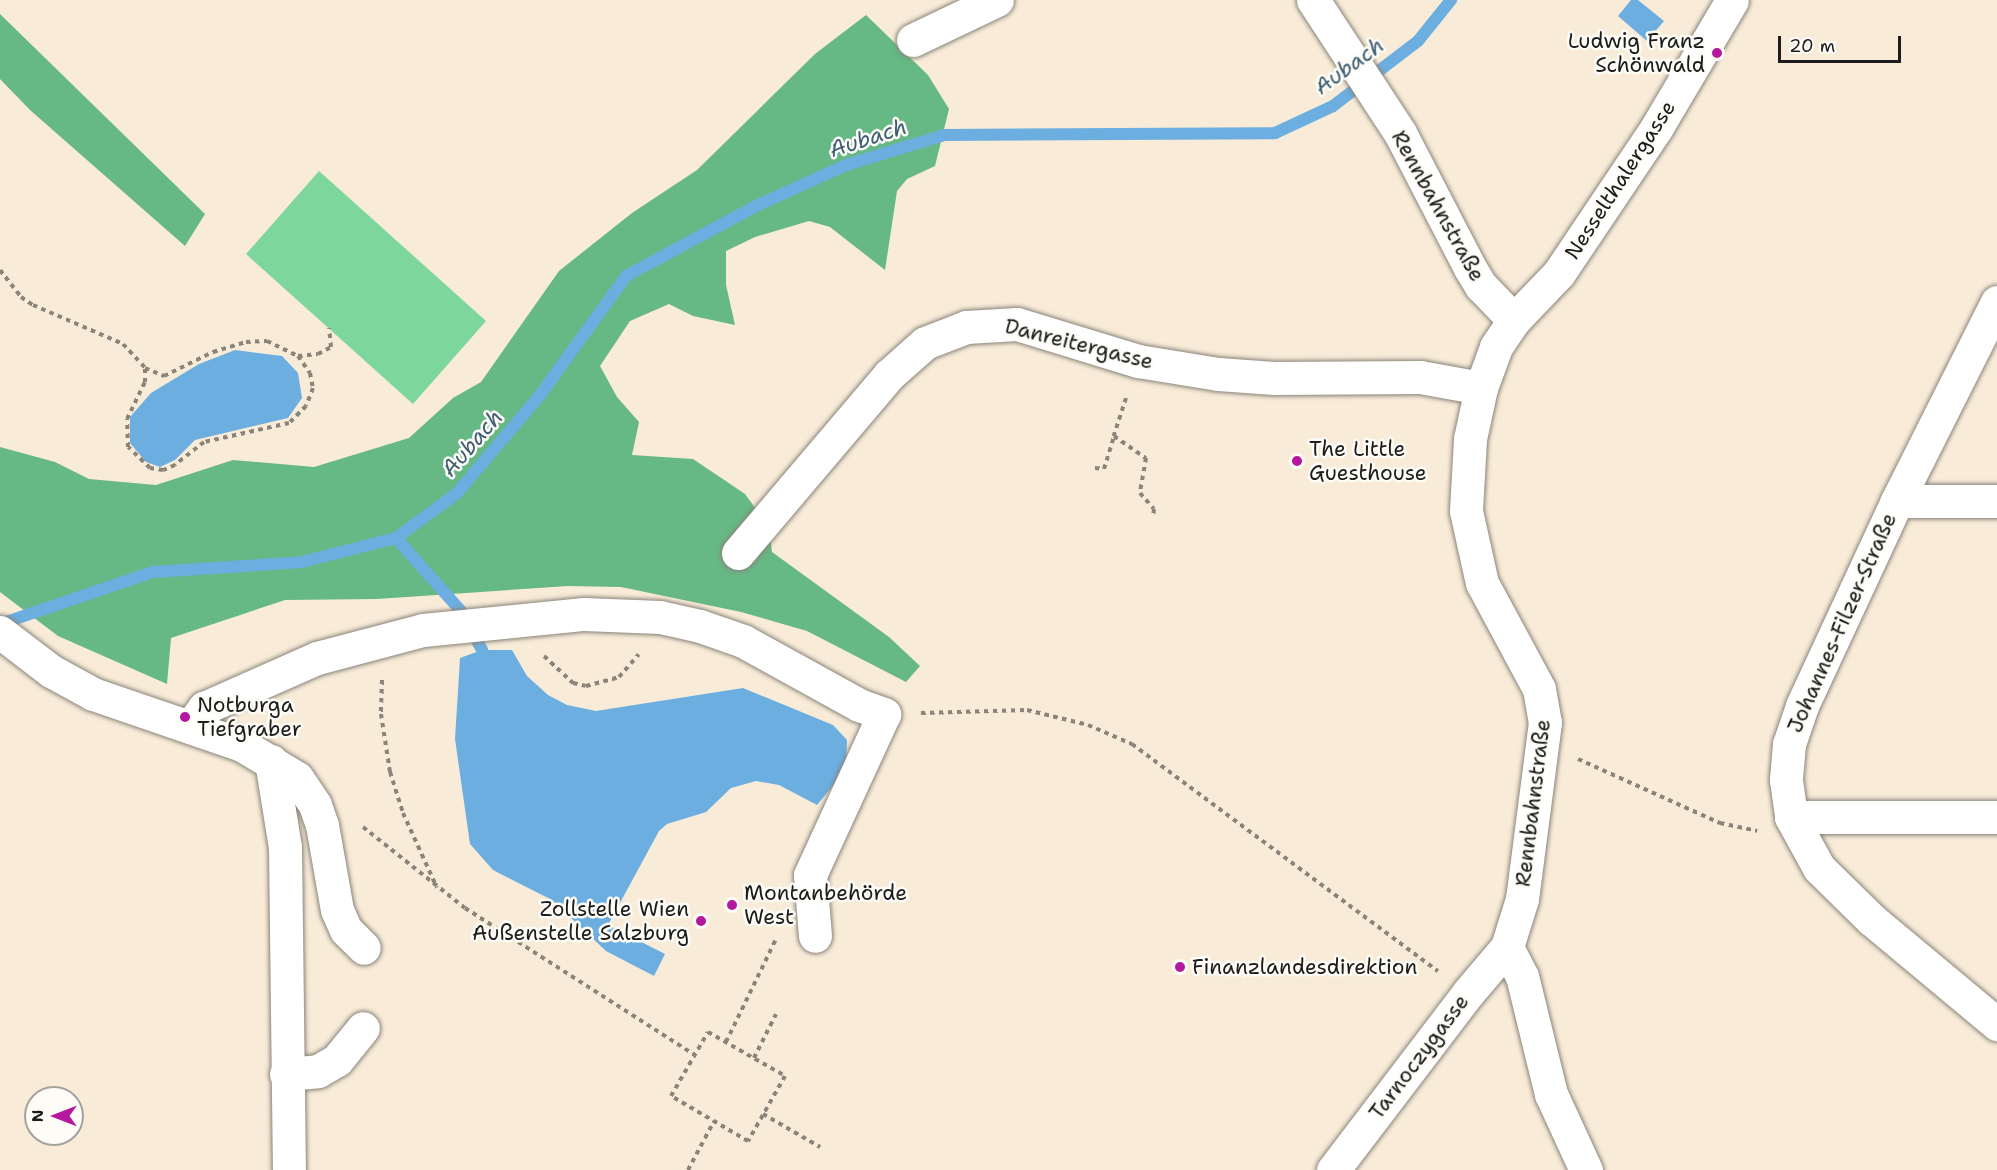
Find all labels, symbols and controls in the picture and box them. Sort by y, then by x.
scale bar [1781,24,1904,62]
place label: Ludwig Franz Schönwald [1568,28,1705,78]
water label: Aubach [1309,32,1389,100]
text: 20 m [1789,34,1835,58]
marker: Ludwig Franz Schönwald [1710,46,1724,60]
street label: Nesselthalergasse [1559,96,1681,264]
water label: Aubach [826,113,910,163]
street label: Rennbahnstraße [1386,126,1490,286]
street label: Danreitergasse [1002,313,1156,375]
water label: Aubach [436,404,508,482]
place label: The Little Guesthouse [1309,436,1427,486]
marker: The Little Guesthouse [1290,454,1304,468]
street label: Johannes-Filzer-Straße [1782,509,1902,737]
place label: Notburga Tiefgraber [197,692,302,742]
marker: Notburga Tiefgraber [178,710,192,724]
street label: Rennbahnstraße [1510,718,1556,888]
place label: Montanbehörde West [744,880,907,930]
place label: Zollstelle Wien Außenstelle Salzburg [472,896,689,946]
marker: Montanbehörde West [725,898,739,912]
marker: Zollstelle Wien Außenstelle Salzburg [694,914,708,928]
place label: Finanzlandesdirektion [1192,954,1417,980]
marker: Finanzlandesdirektion [1173,960,1187,974]
street label: Tarnoczygasse [1364,990,1474,1124]
north arrow [24,1086,84,1146]
text: N [27,1110,48,1122]

